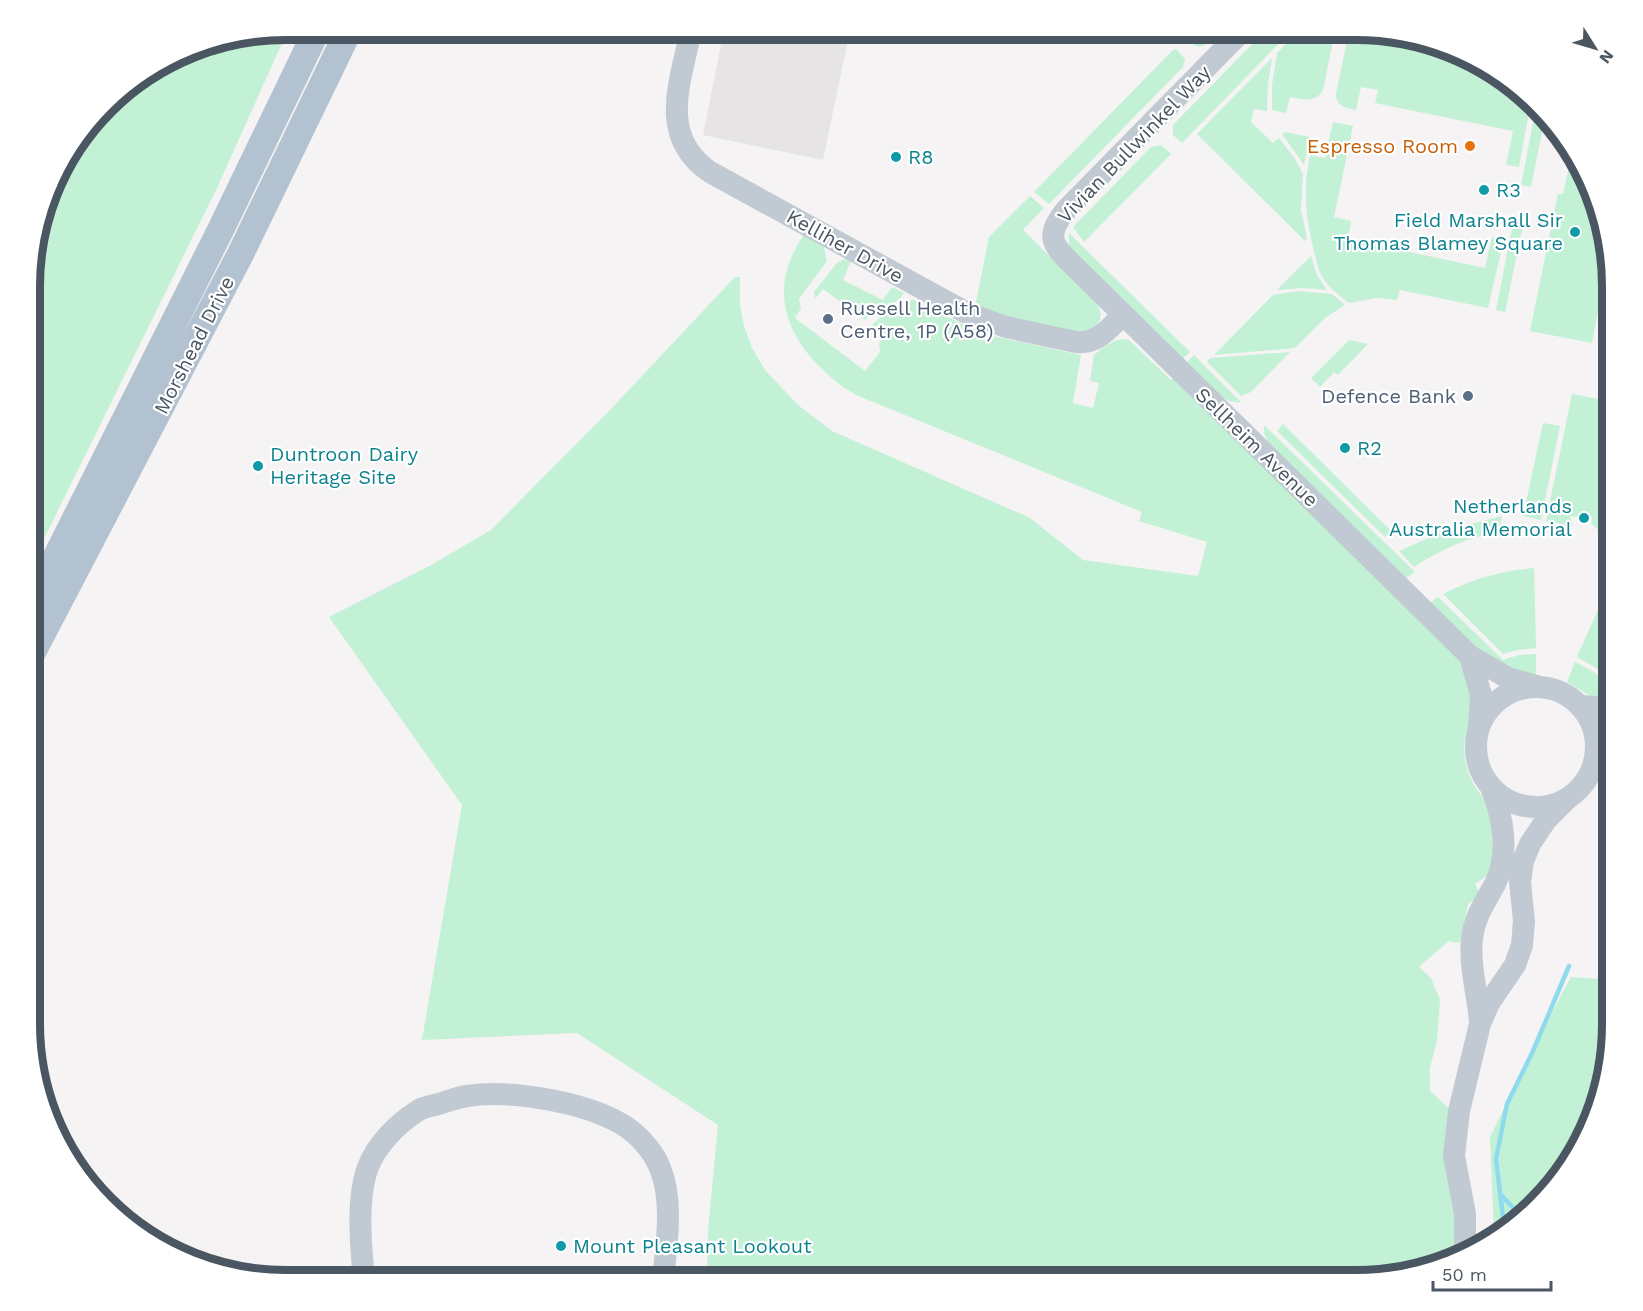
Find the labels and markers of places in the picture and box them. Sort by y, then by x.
place label: Espresso Room [1307,134,1458,158]
marker: Espresso Room [1463,139,1477,153]
place label: R8 [908,145,934,169]
marker: R8 [889,150,903,164]
place label: R3 [1496,178,1521,202]
marker: R3 [1477,183,1491,197]
place label: Field Marshall Sir Thomas Blamey Square [1334,208,1563,255]
marker: Field Marshall Sir Thomas Blamey Square [1568,225,1582,239]
place label: Russell Health Centre, 1P (A58) [840,296,993,343]
marker: Russell Health Centre, 1P (A58) [821,312,835,326]
place label: Defence Bank [1321,384,1456,408]
marker: Defence Bank [1461,389,1475,403]
place label: R2 [1357,436,1382,460]
marker: R2 [1338,441,1352,455]
place label: Duntroon Dairy Heritage Site [270,442,419,489]
marker: Duntroon Dairy Heritage Site [251,459,265,473]
place label: Netherlands Australia Memorial [1389,494,1572,541]
marker: Netherlands Australia Memorial [1577,511,1591,525]
place label: Mount Pleasant Lookout [573,1234,812,1258]
marker: Mount Pleasant Lookout [554,1239,568,1253]

